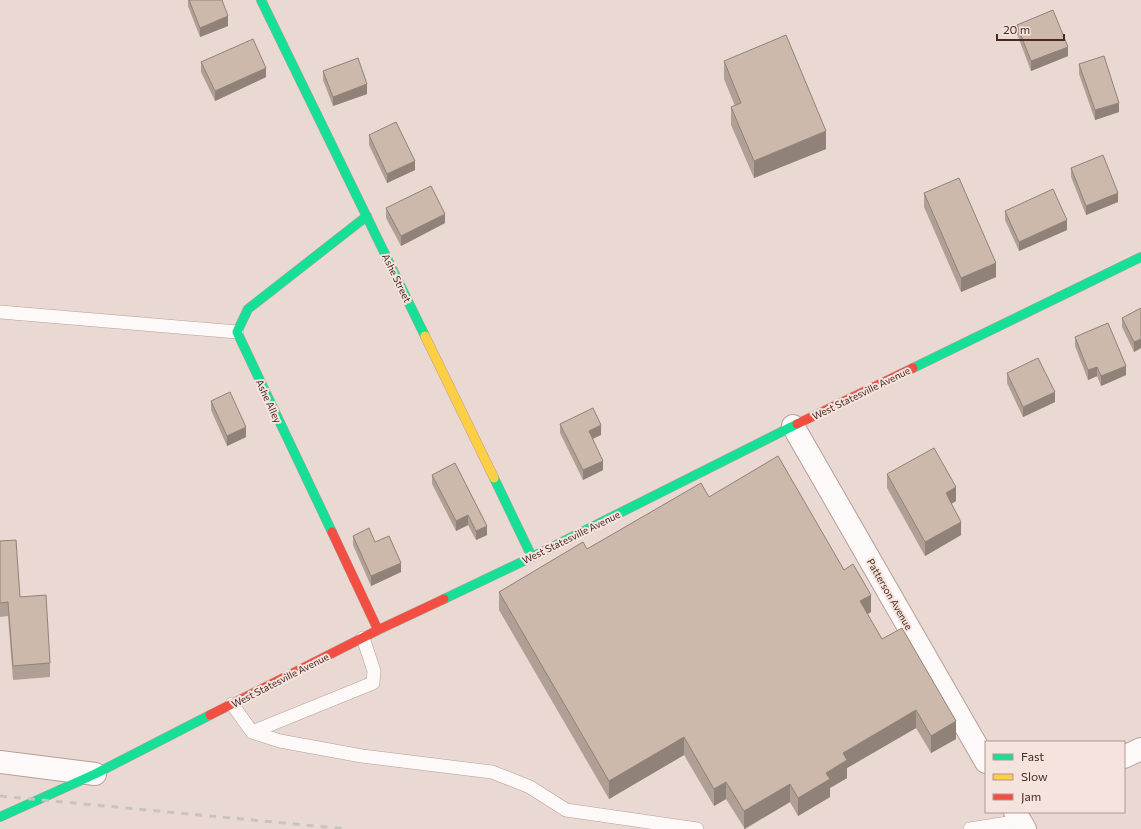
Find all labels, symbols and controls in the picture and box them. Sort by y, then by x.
scale bar [997,16,1064,42]
text: 20 m [1003,22,1030,36]
street label: Ashe Street [380,252,414,304]
street label: West Statesville Avenue [810,364,912,422]
street label: Ashe Alley [254,377,284,425]
street label: West Statesville Avenue [520,508,622,566]
street label: Patterson Avenue [865,556,915,632]
street label: West Statesville Avenue [229,650,331,710]
legend [985,741,1125,813]
text: Fast [1021,749,1044,763]
text: Slow [1021,769,1048,783]
text: Jam [1021,789,1041,804]

